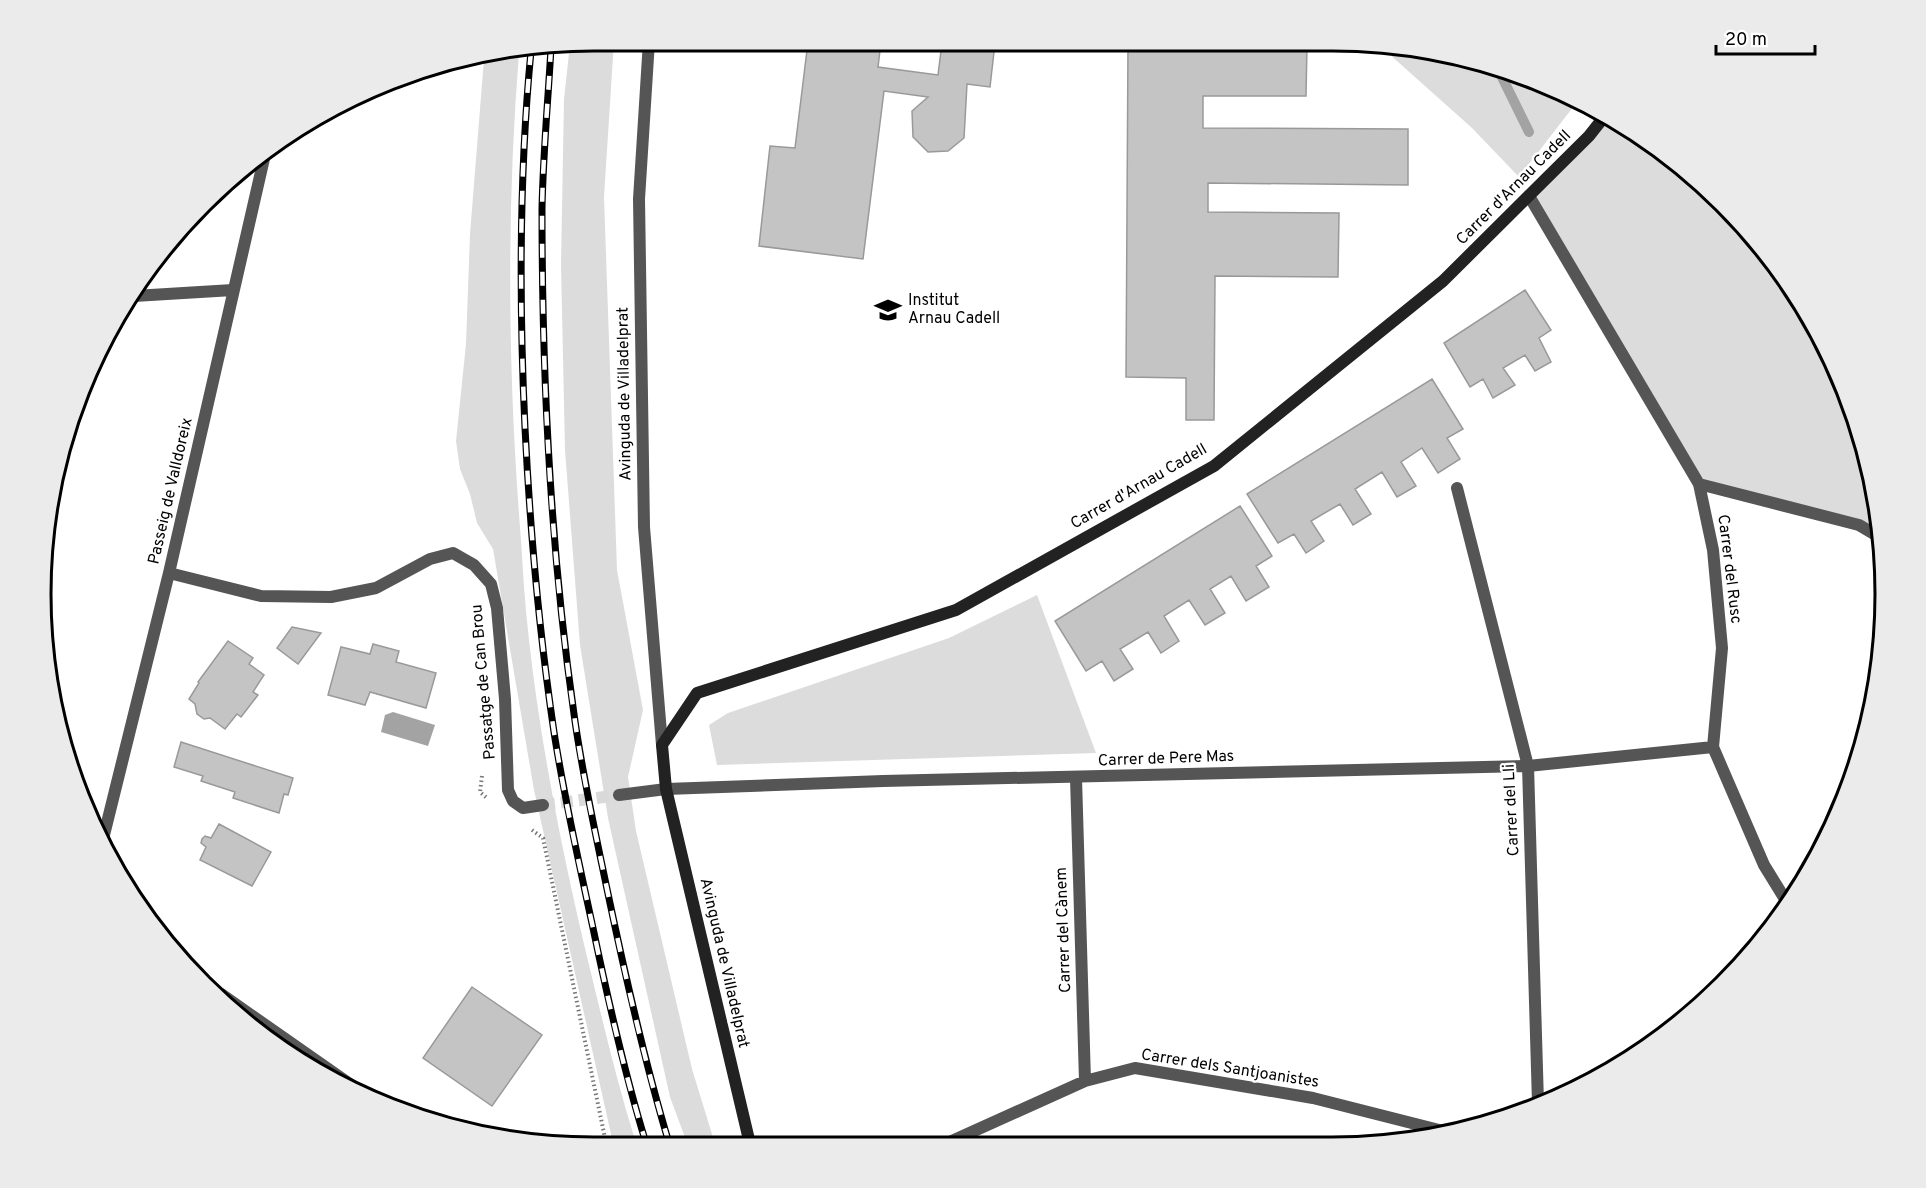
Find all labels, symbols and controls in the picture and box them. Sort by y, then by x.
scale bar [1716,18,1815,56]
text: 20 m [1725,29,1767,52]
street label: Carrer d'Arnau Cadell [1452,126,1576,250]
place label: Institut Arnau Cadell [908,291,1000,329]
school or university icon: Institut Arnau Cadell [873,295,903,325]
street label: Avinguda de Villadelprat [613,307,637,481]
street label: Passeig de Valldoreix [144,416,198,566]
street label: Carrer d'Arnau Cadell [1067,440,1211,534]
street label: Carrer del Rusc [1712,513,1746,625]
street label: Passatge de Can Brou [467,604,501,760]
street label: Carrer de Pere Mas [1097,747,1235,771]
street label: Carrer del Lli [1500,763,1524,857]
street label: Carrer del Cànem [1052,867,1076,993]
street label: Avinguda de Villadelprat [695,876,753,1050]
street label: Carrer dels Santjoanistes [1140,1045,1320,1093]

